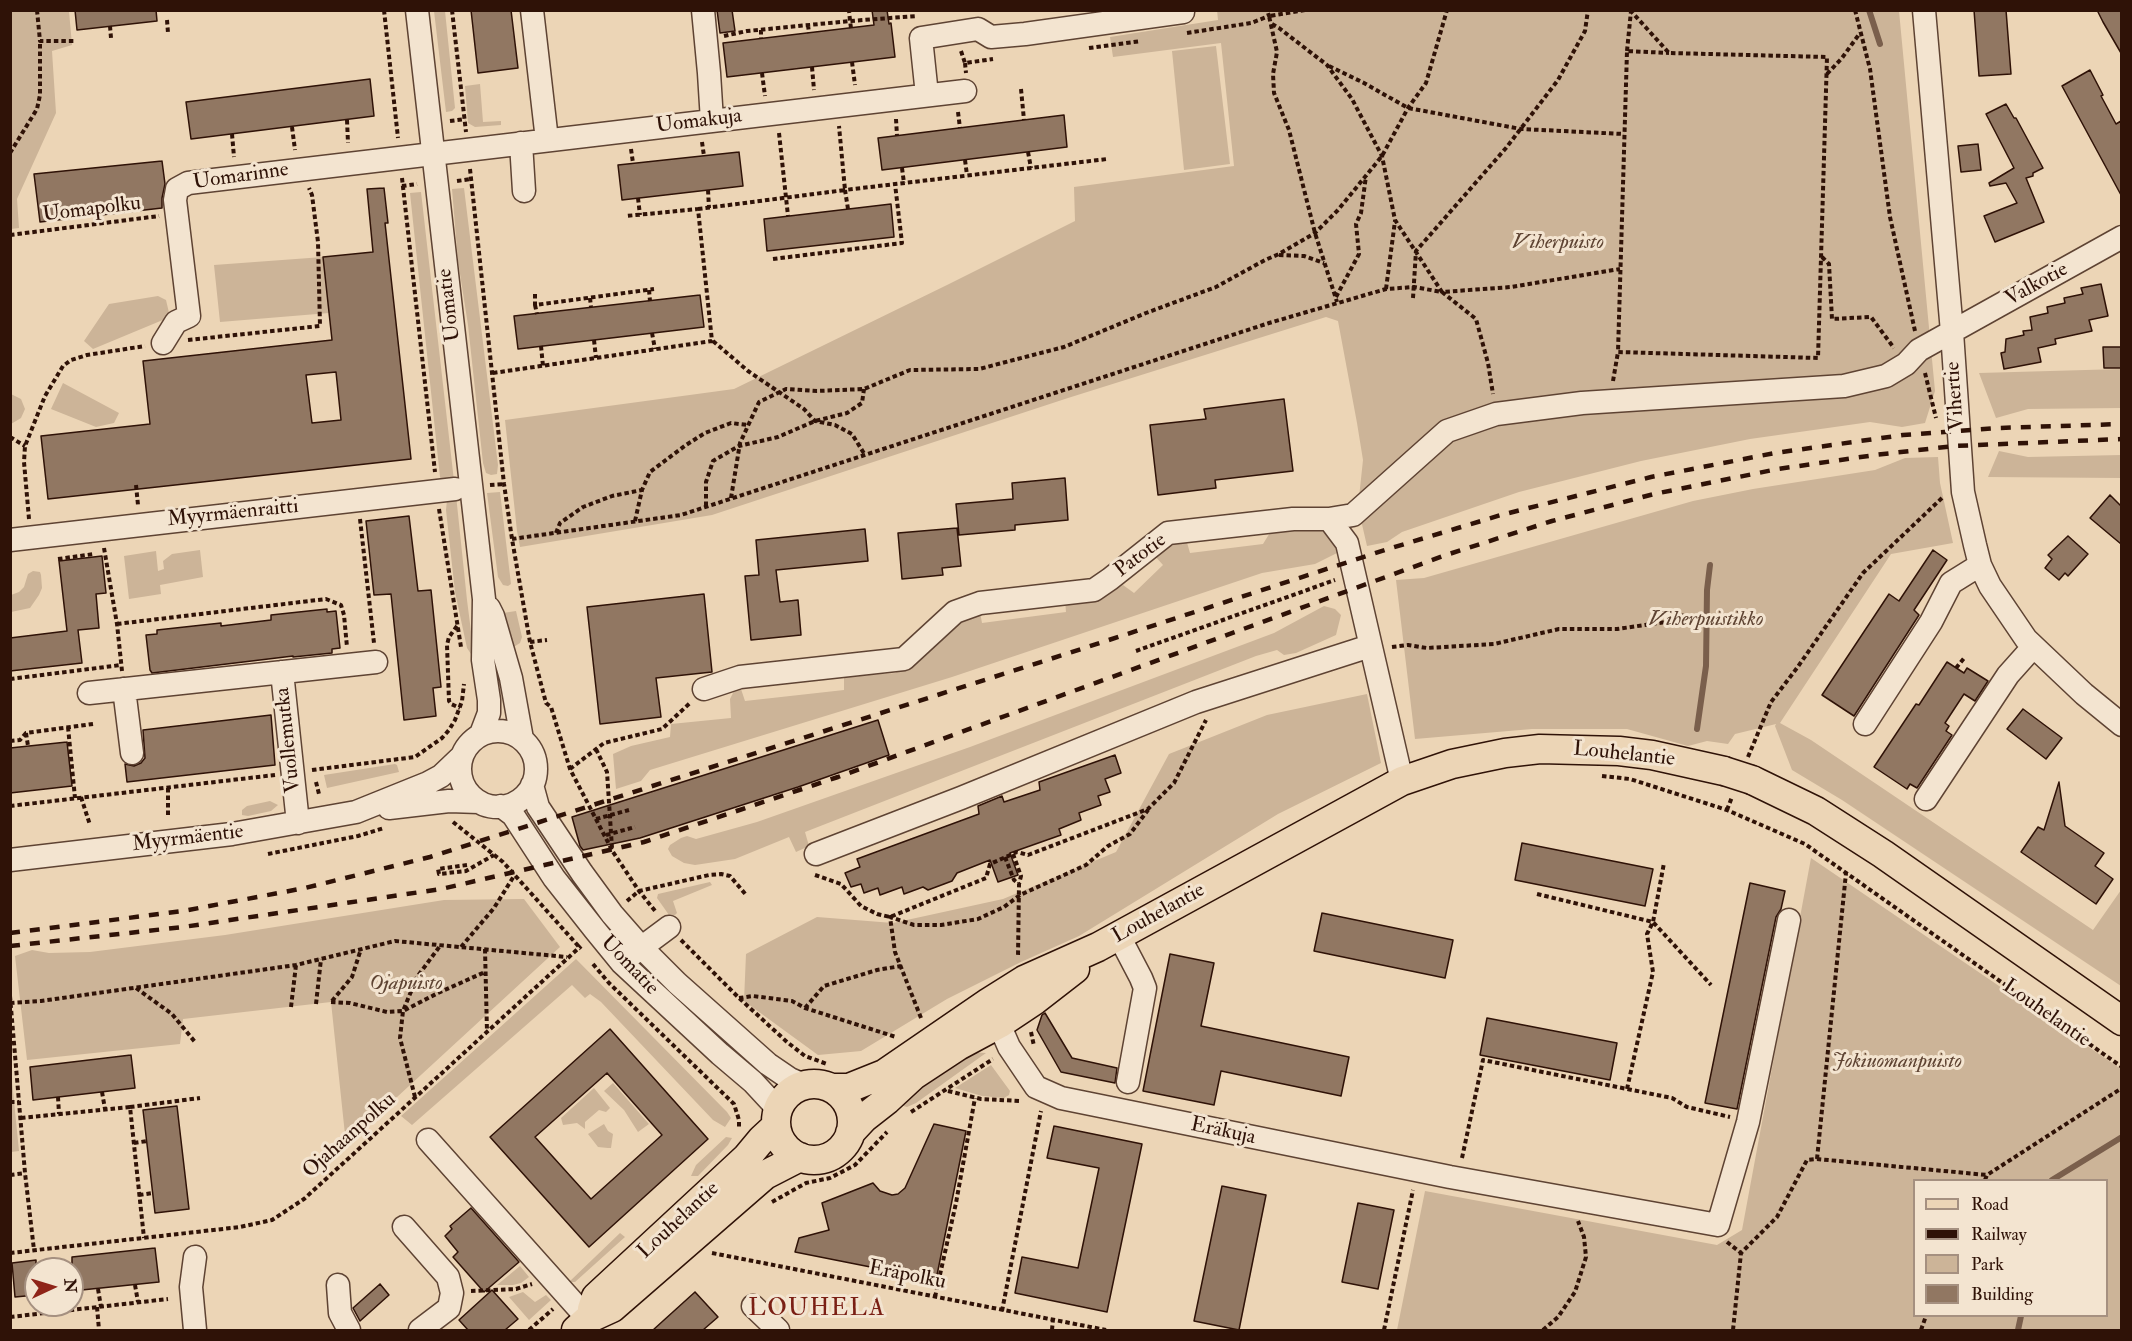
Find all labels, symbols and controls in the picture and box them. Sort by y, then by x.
street label: Uomakuja [655,104,743,140]
street label: Uomarinne [192,158,290,196]
street label: Uomapolku [41,191,143,229]
park label: Viherpuisto [1512,230,1604,256]
street label: Valkotie [2001,258,2073,312]
street label: Uomatie [433,267,467,343]
street label: Vihertie [1941,361,1971,431]
street label: Myyrmäenraitti [166,495,300,533]
street label: Patotie [1110,528,1172,584]
park label: Viherpuistikko [1649,607,1763,633]
street label: Vuollemutka [271,686,307,794]
street label: Louhelantie [1572,737,1676,773]
street label: Myyrmäentie [131,820,245,858]
street label: Louhelantie [1108,878,1210,950]
street label: Uomatie [595,931,663,1001]
park label: Ojapuisto [369,971,443,997]
street label: Louhelantie [1997,974,2095,1054]
park label: Jokiuomanpuisto [1832,1049,1962,1075]
street label: Ojahaanpolku [298,1088,402,1184]
street label: Eräkuja [1188,1113,1258,1151]
street label: Louhelantie [633,1177,725,1265]
legend [1913,1179,2108,1317]
text: Road [1971,1193,2009,1216]
text: Railway [1971,1223,2027,1246]
text: Park [1971,1253,2004,1276]
street label: Eräpolku [866,1256,948,1296]
north arrow [24,1257,84,1317]
text: N [59,1278,80,1294]
text: Building [1971,1283,2033,1306]
district label: LOUHELA [748,1296,886,1324]

